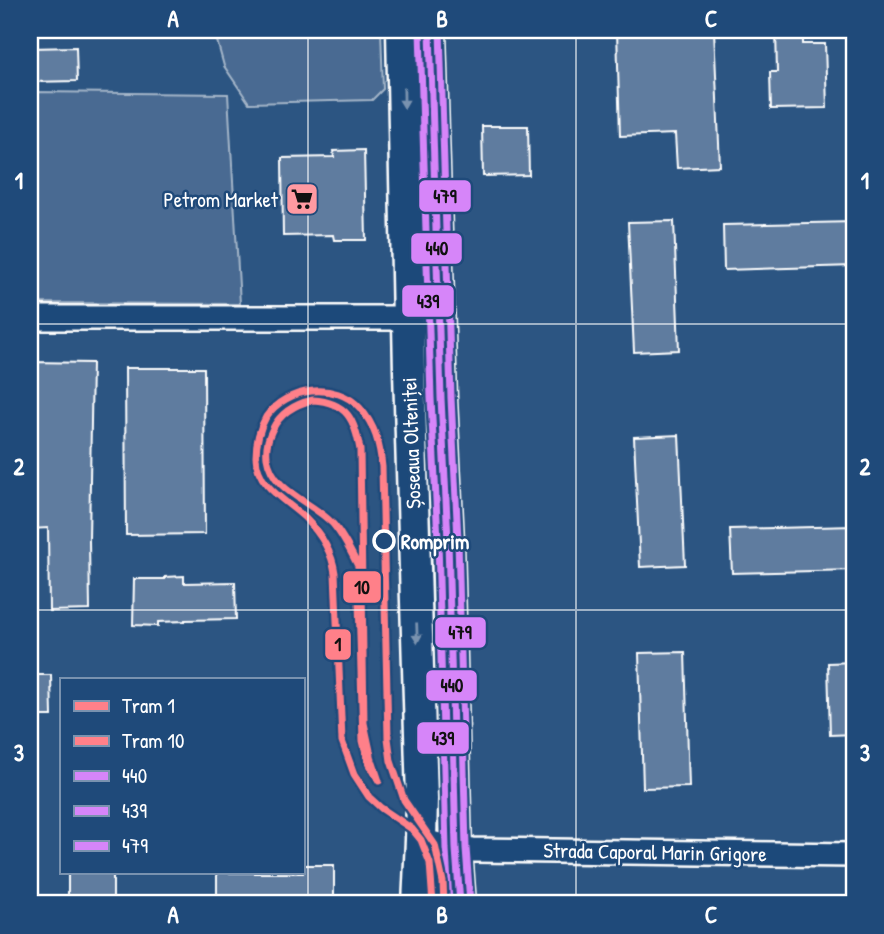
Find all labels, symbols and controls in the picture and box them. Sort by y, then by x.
text: A [167,3,179,34]
text: B [436,3,448,34]
text: C [705,3,717,34]
one-way arrow [398,87,410,109]
text: 1 [15,165,23,196]
text: 1 [861,165,869,196]
line badge: 479 [418,179,472,213]
supermarket icon: Petrom Market [283,180,321,218]
text: 479 [433,183,457,209]
place label: Petrom Market [164,185,279,214]
line badge: 440 [410,232,463,265]
text: 440 [426,235,449,261]
line badge: 439 [401,284,455,318]
text: 439 [417,288,439,314]
street label: Șoseaua Olteniței [394,377,428,509]
text: 2 [14,451,25,482]
text: 2 [860,451,871,482]
place label: Romprim [401,527,469,557]
marker: Romprim [373,530,395,552]
line badge: 10 [342,570,382,604]
text: 10 [354,574,370,600]
line badge: 479 [434,616,487,649]
text: 479 [448,619,472,645]
one-way arrow [411,622,422,644]
line badge: 1 [324,628,352,661]
text: 1 [335,631,342,657]
line badge: 440 [425,669,478,702]
text: 440 [441,672,464,698]
legend [60,678,304,874]
text: Tram 1 [122,691,175,720]
line badge: 439 [416,721,470,755]
text: 439 [432,725,454,751]
text: Tram 10 [122,726,184,755]
text: 3 [14,737,24,768]
text: 3 [860,737,870,768]
text: 440 [122,761,147,790]
text: 439 [122,796,147,825]
text: 479 [122,831,148,860]
street label: Strada Caporal Marin Grigore [543,836,767,868]
text: A [167,899,179,930]
text: B [436,899,448,930]
text: C [705,899,717,930]

